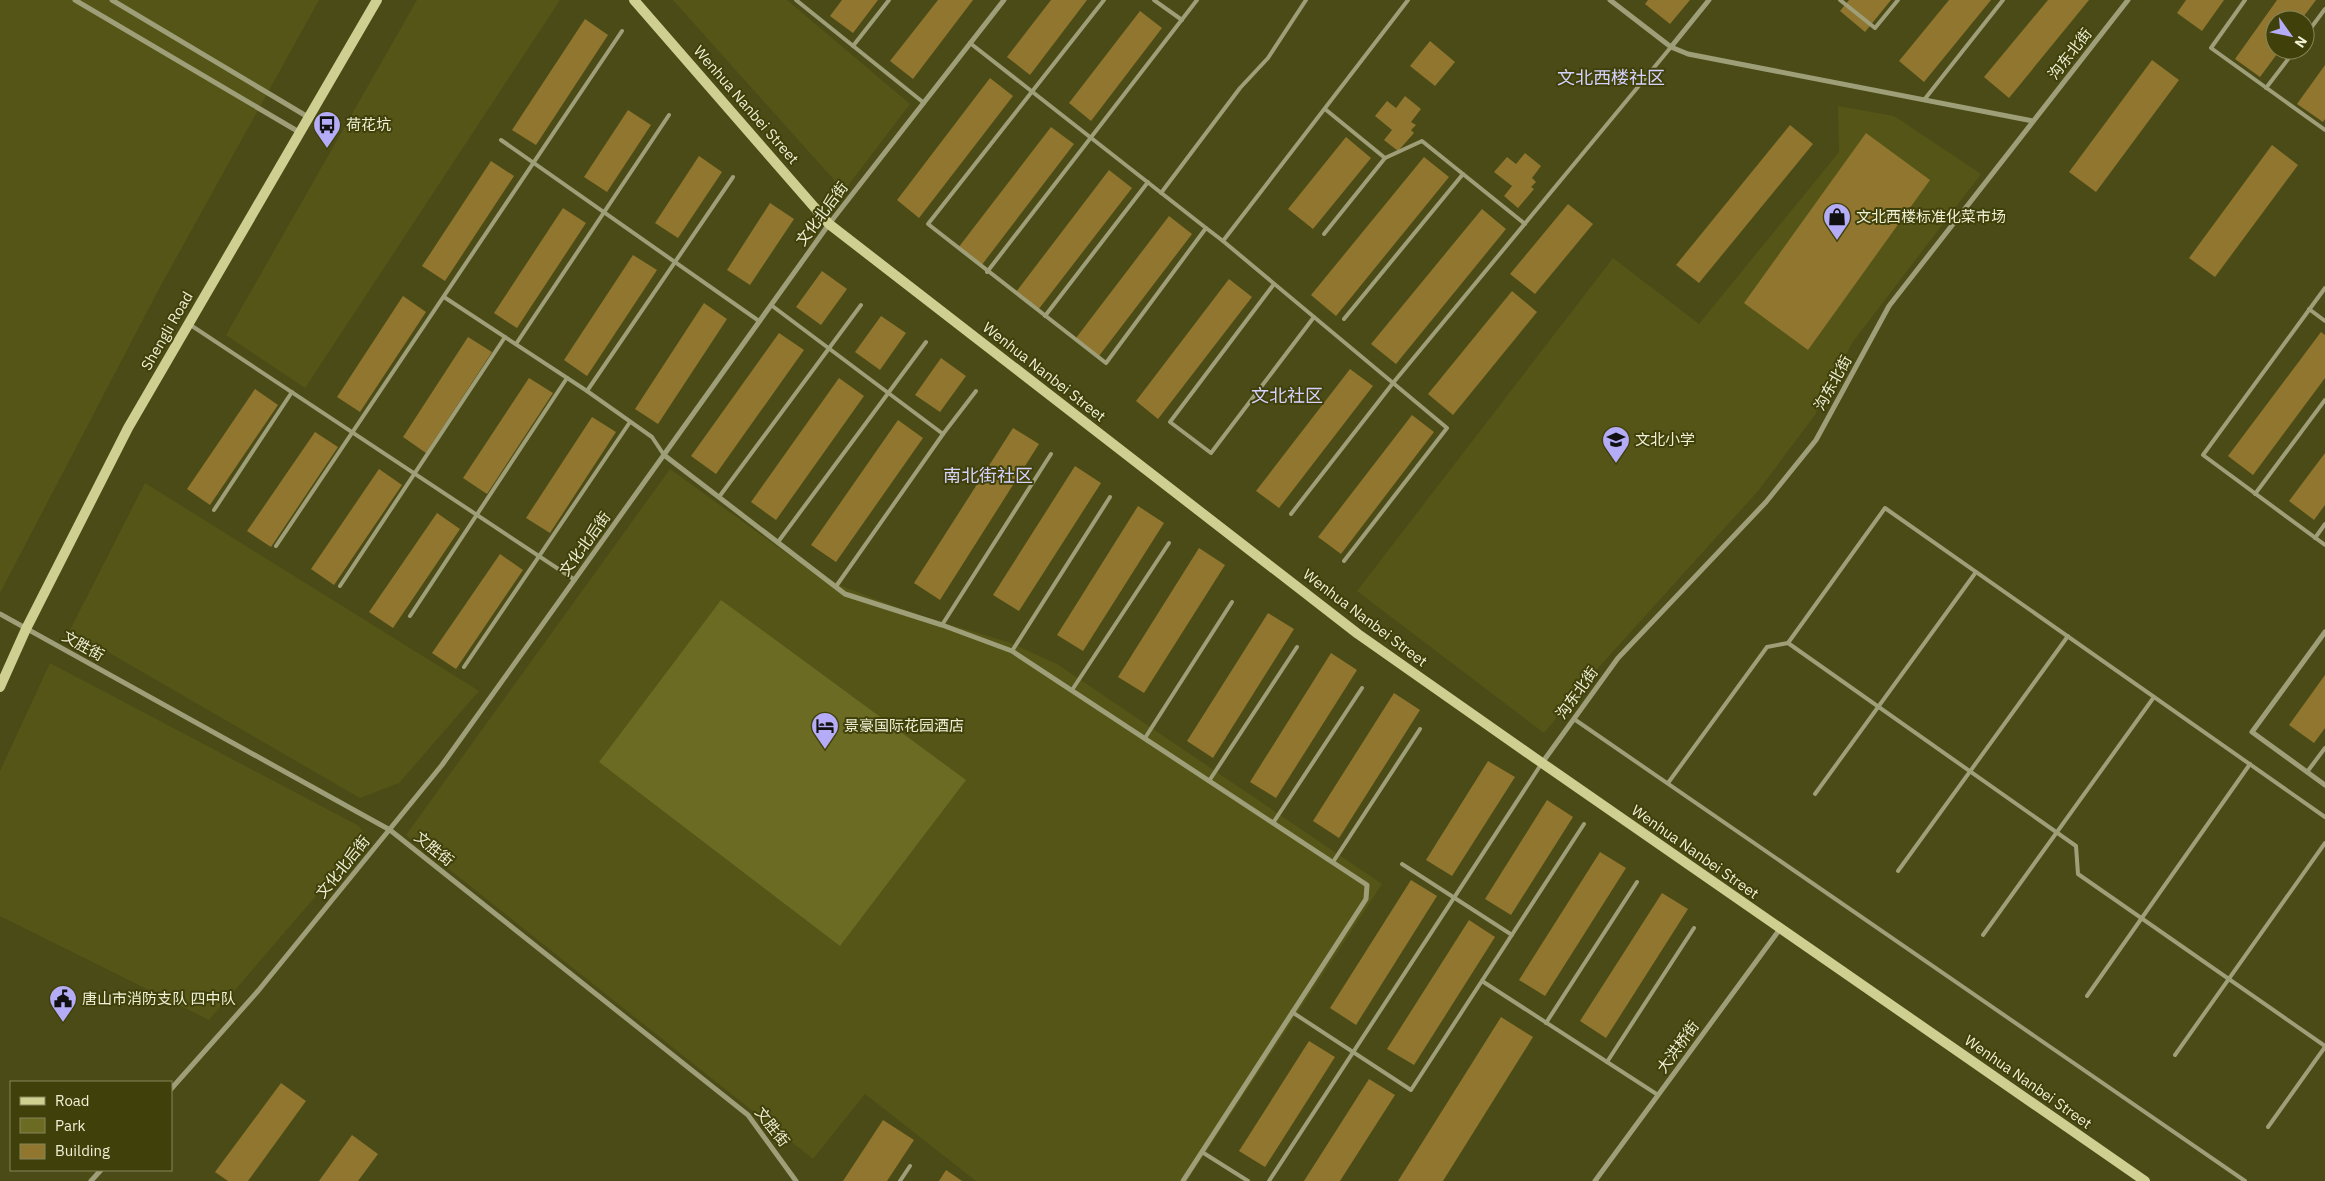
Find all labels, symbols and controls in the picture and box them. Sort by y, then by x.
north arrow [2265,10,2315,60]
street label: 沟东北街 [2044,24,2096,83]
text: N [2291,33,2311,51]
street label: Wenhua Nanbei Street [690,41,803,168]
district label: 文北西楼社区 [1557,66,1665,89]
bus stop icon: 荷花坑 [312,110,342,149]
place label: 荷花坑 [346,115,391,134]
street label: 文化北后街 [791,178,852,249]
shop icon: 文北西楼标准化菜市场 [1822,202,1852,241]
place label: 文北西楼标准化菜市场 [1856,207,2006,226]
street label: Shengli Road [136,288,197,374]
street label: Wenhua Nanbei Street [979,318,1110,426]
street label: 沟东北街 [1810,352,1855,414]
district label: 文北社区 [1251,384,1323,407]
school or university icon: 文北小学 [1601,425,1631,464]
place label: 文北小学 [1635,430,1695,449]
district label: 南北街社区 [943,464,1033,487]
street label: 文化北后街 [555,508,614,580]
street label: Wenhua Nanbei Street [1299,565,1431,671]
street label: 文胜街 [59,626,108,665]
street label: 沟东北街 [1551,663,1602,723]
hotel icon: 景豪国际花园酒店 [810,711,840,750]
place label: 景豪国际花园酒店 [844,716,964,735]
street label: Wenhua Nanbei Street [1628,801,1763,903]
street label: 文胜街 [411,827,458,870]
street label: 文化北后街 [312,832,374,902]
public building icon: 唐山市消防支队 四中队 [48,984,78,1023]
place label: 唐山市消防支队 四中队 [82,989,236,1008]
street label: 大洪桥街 [1652,1017,1703,1077]
street label: Wenhua Nanbei Street [1961,1031,2096,1133]
legend [10,1081,172,1171]
text: Road [55,1091,90,1110]
street label: 文胜街 [751,1103,794,1150]
text: Park [55,1116,85,1135]
text: Building [55,1141,110,1160]

